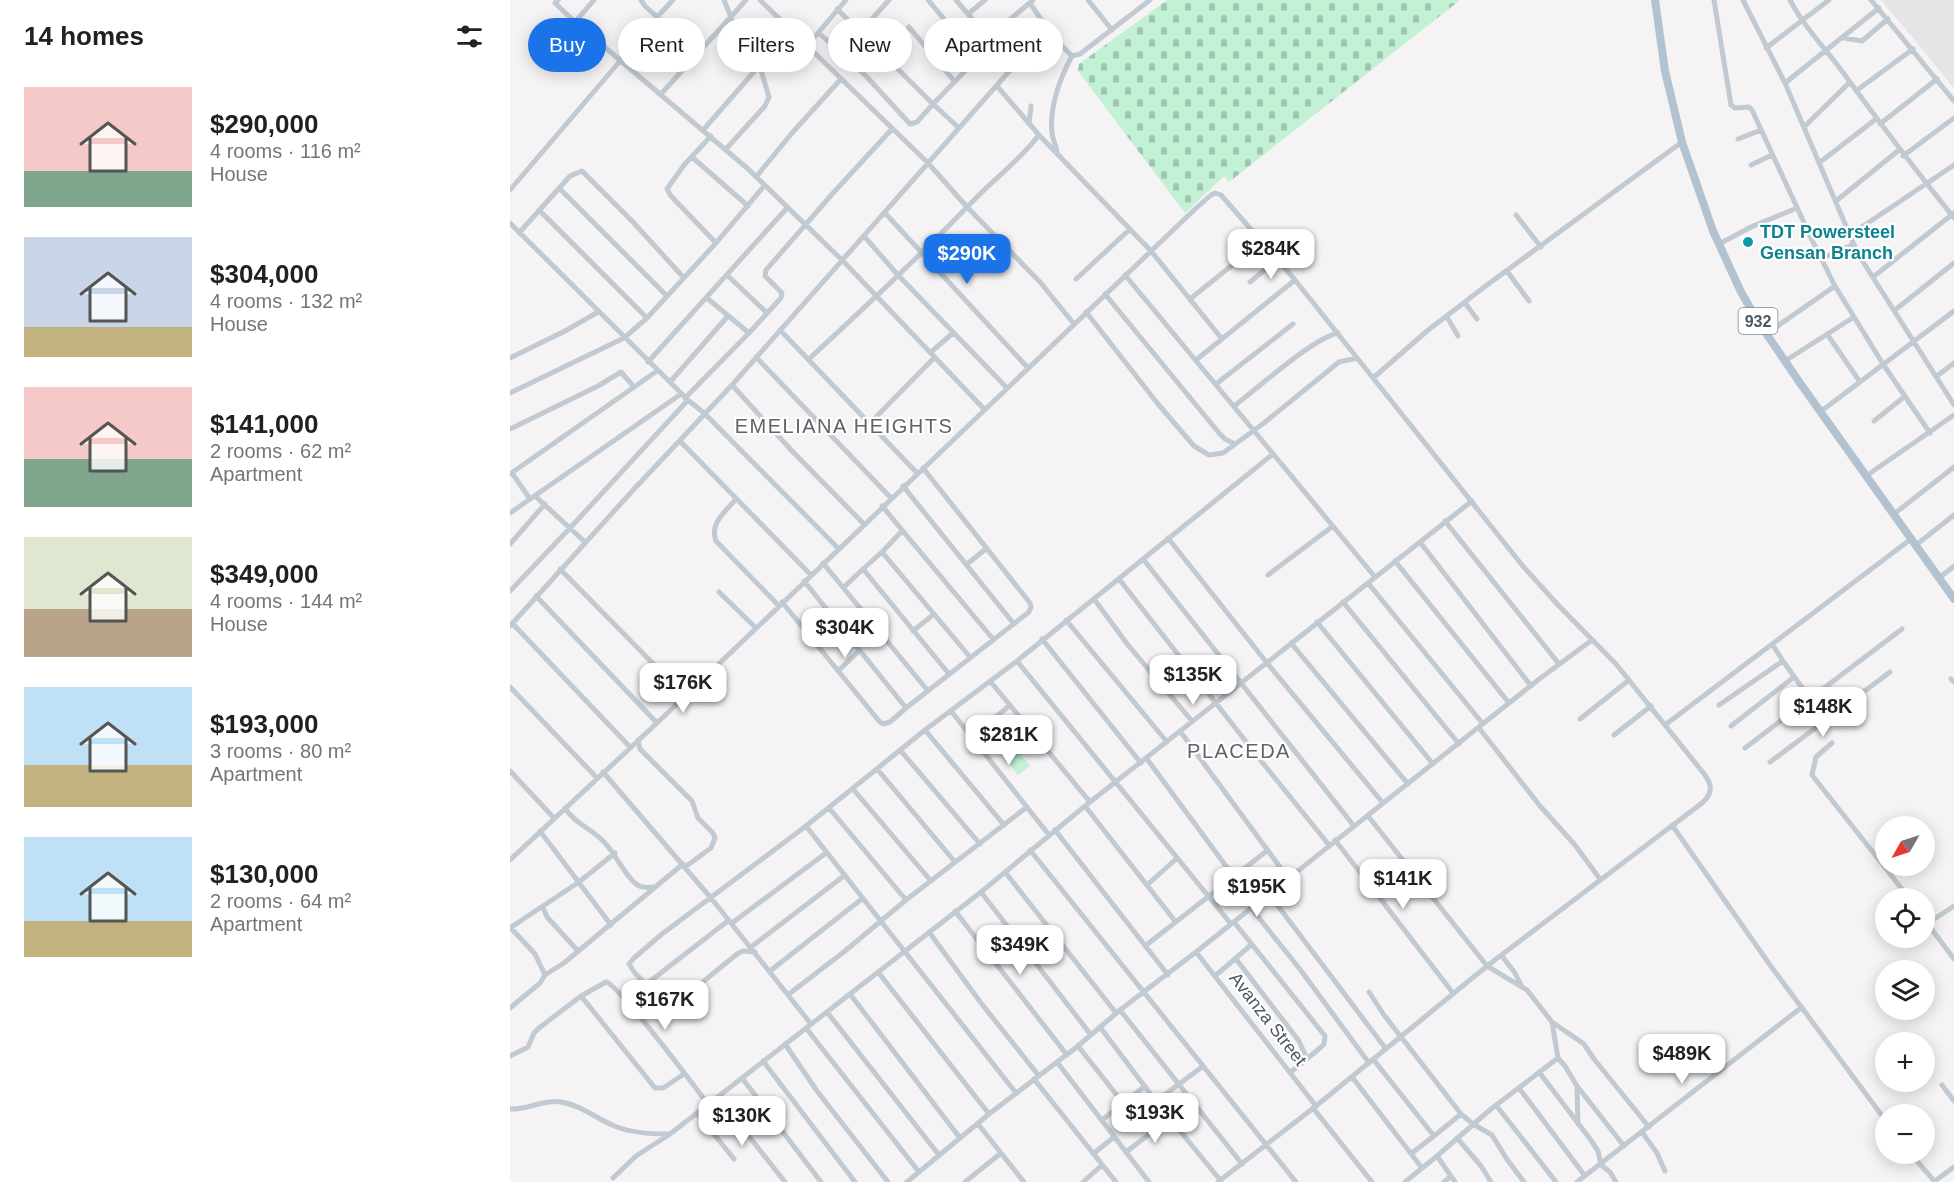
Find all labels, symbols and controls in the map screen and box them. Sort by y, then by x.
chip: Buy [528,18,606,72]
chip: Rent [618,18,705,72]
chip: Filters [717,18,816,72]
chip: New [828,18,912,72]
chip: Apartment [924,18,1063,72]
icon: filters [453,20,486,53]
text: 14 homes [24,21,144,51]
text: $290,000 [210,109,318,139]
icon: home [72,111,144,183]
text: 4 rooms · 116 m² [210,140,361,162]
text: House [210,163,268,185]
place label: TDT Powersteel Gensan Branch [1760,222,1895,263]
pin: $284K [1229,229,1313,280]
pin: $290K [925,234,1009,285]
marker: TDT Powersteel Gensan Branch [1741,235,1755,249]
text: $284K [1242,237,1300,259]
text: $290K [938,242,996,264]
text: $304,000 [210,259,318,289]
icon: home [72,261,144,333]
text: 4 rooms · 132 m² [210,290,362,312]
road number: 932 [1738,308,1778,334]
text: House [210,313,268,335]
text: $141,000 [210,409,318,439]
icon: home [72,411,144,483]
district label: EMELIANA HEIGHTS [735,415,953,437]
text: 2 rooms · 62 m² [210,440,351,462]
text: Apartment [210,463,302,485]
text: $349,000 [210,559,318,589]
icon: home [72,561,144,633]
text: 4 rooms · 144 m² [210,590,362,612]
pin: $304K [803,608,887,659]
text: House [210,613,268,635]
text: $304K [816,616,874,638]
pin: $135K [1151,655,1235,706]
pin: $176K [641,663,725,714]
text: $135K [1164,663,1222,685]
text: $176K [654,671,712,693]
pin: $148K [1781,687,1865,738]
text: $148K [1794,695,1852,717]
text: $193,000 [210,709,318,739]
icon: home [72,711,144,783]
pin: $281K [967,715,1051,766]
text: $281K [980,723,1038,745]
text: 3 rooms · 80 m² [210,740,351,762]
district label: PLACEDA [1187,740,1291,762]
text: Apartment [210,763,302,785]
north arrow [1875,816,1935,876]
map controls [1875,816,1935,1164]
text: $130,000 [210,859,318,889]
pin: $141K [1361,859,1445,910]
icon: home [72,861,144,933]
pin: $195K [1215,867,1299,918]
text: $141K [1374,867,1432,889]
text: $195K [1228,875,1286,897]
button: locate [1875,888,1935,948]
text: 2 rooms · 64 m² [210,890,351,912]
text: Apartment [210,913,302,935]
pin: $349K [978,925,1062,976]
text: $349K [991,933,1049,955]
button: layers [1875,960,1935,1020]
street label: Avanza Street [1225,968,1311,1070]
pin: $167K [623,980,707,1031]
text: $167K [636,988,694,1010]
button: + [1875,1032,1935,1092]
pin: $489K [1640,1034,1724,1085]
text: $489K [1653,1042,1711,1064]
pin: $193K [1113,1093,1197,1144]
pin: $130K [700,1096,784,1147]
text: $193K [1126,1101,1184,1123]
text: $130K [713,1104,771,1126]
button: − [1875,1104,1935,1164]

